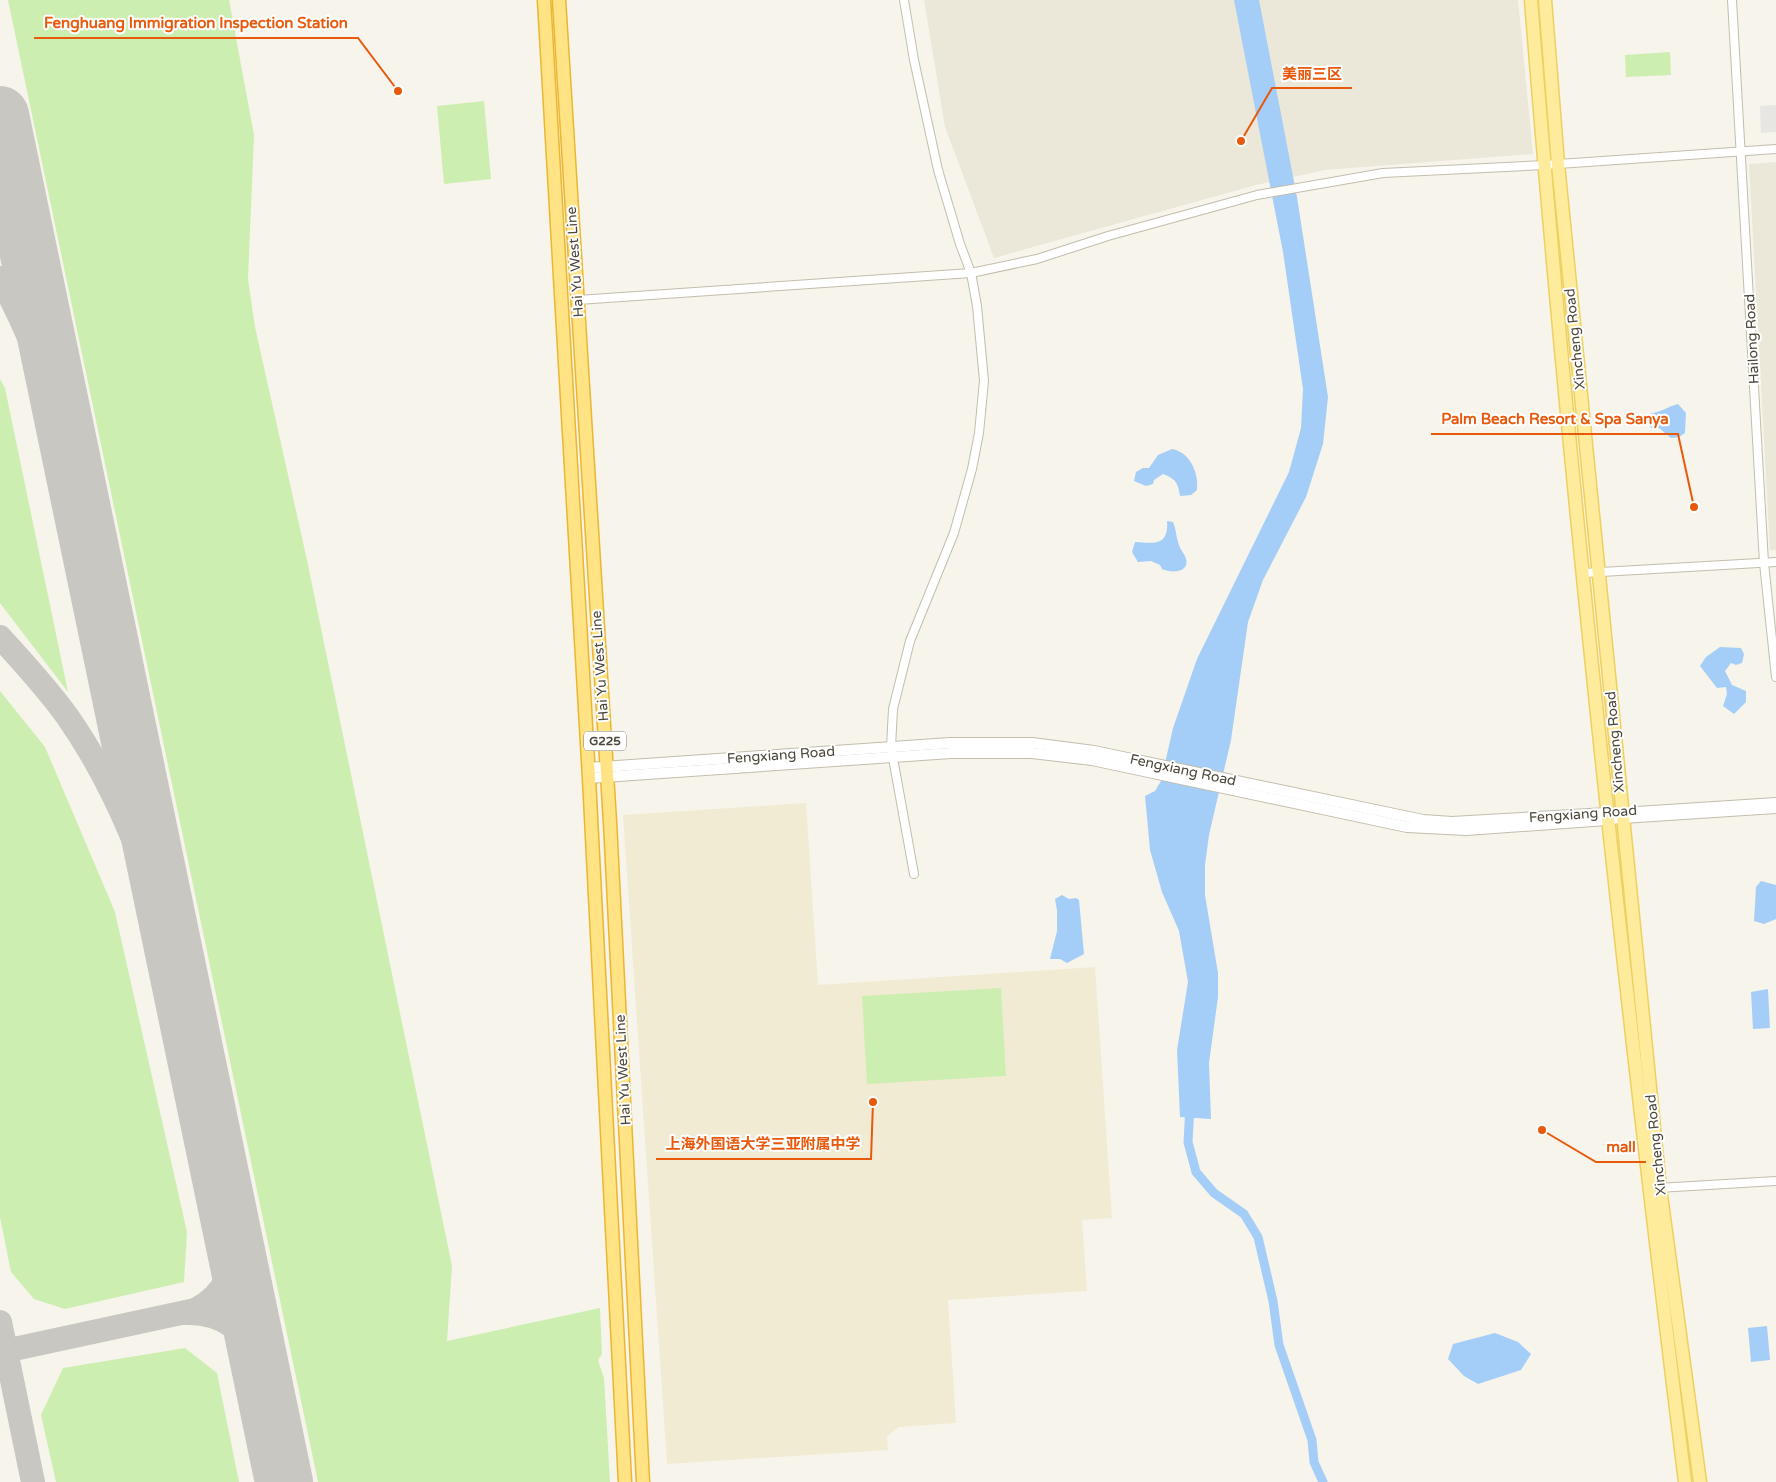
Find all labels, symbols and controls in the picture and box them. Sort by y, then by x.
callout: Fenghuang Immigration Inspection Station [34,8,358,38]
text: Fenghuang Immigration Inspection Station [44,14,348,33]
callout: 美丽三区 [1272,58,1352,88]
text: 美丽三区 [1282,65,1342,83]
street label: Hai Yu West Line [563,206,587,318]
street label: Xincheng Road [1561,288,1589,390]
street label: Hailong Road [1741,294,1763,384]
callout: Palm Beach Resort & Spa Sanya [1431,404,1678,434]
text: Palm Beach Resort & Spa Sanya [1441,410,1669,429]
street label: Hai Yu West Line [588,610,612,722]
street label: Xincheng Road [1602,691,1628,793]
road number: G225 [584,731,626,750]
street label: Fengxiang Road [726,743,836,767]
street label: Fengxiang Road [1128,750,1238,790]
street label: Fengxiang Road [1528,802,1638,826]
street label: Hai Yu West Line [612,1014,634,1126]
street label: Xincheng Road [1642,1094,1670,1196]
callout: 上海外国语大学三亚附属中学 [656,1129,871,1159]
callout: mall [1596,1132,1646,1162]
text: 上海外国语大学三亚附属中学 [665,1135,861,1153]
text: mall [1606,1138,1636,1156]

